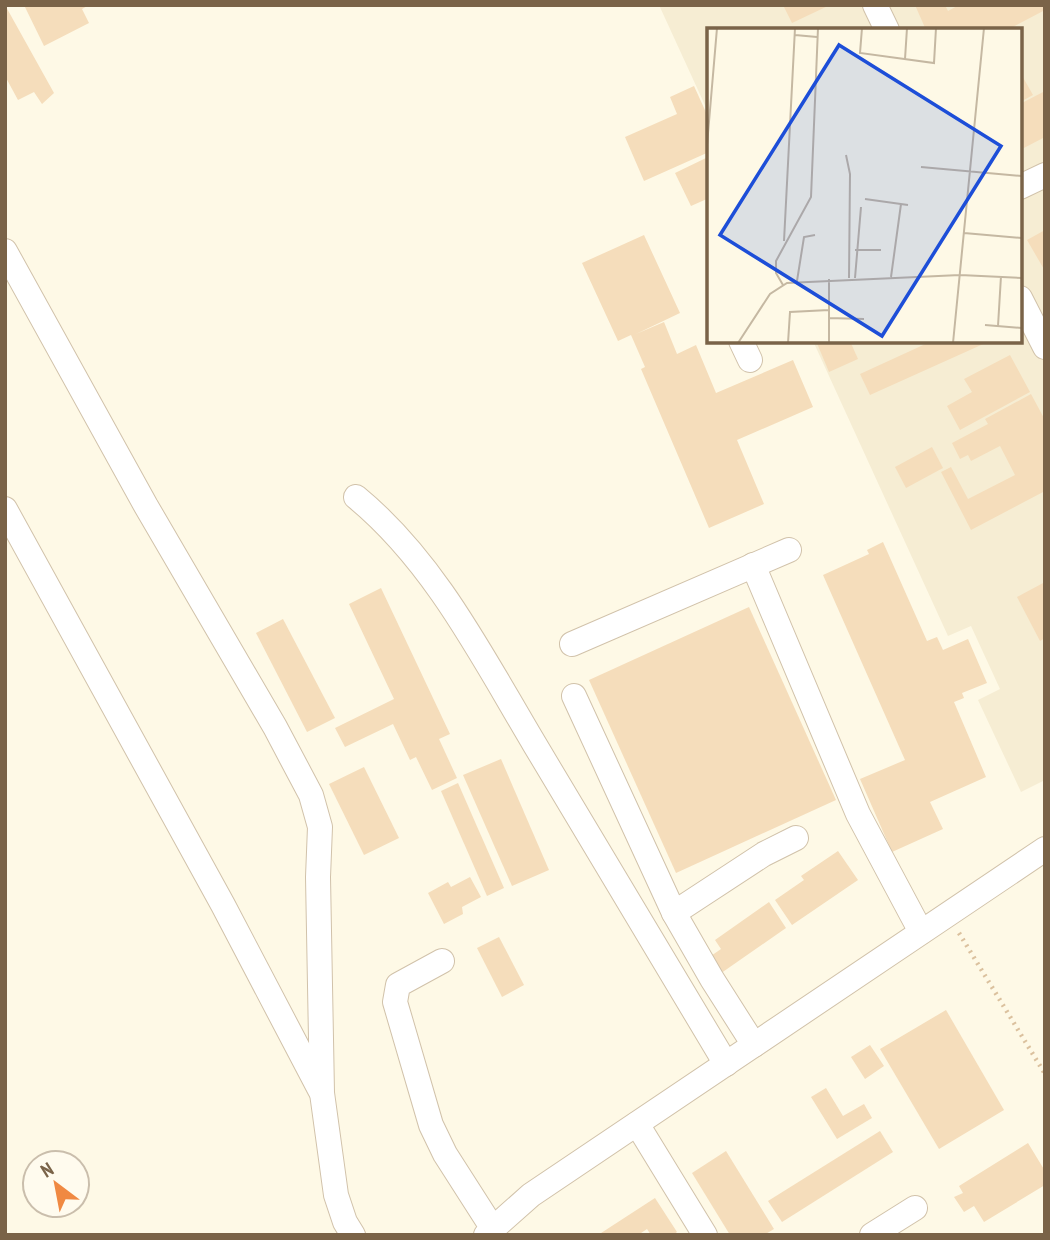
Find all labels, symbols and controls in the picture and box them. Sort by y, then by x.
inset map [707,28,1022,343]
north arrow [21,1149,91,1219]
text: N [36,1157,58,1182]

